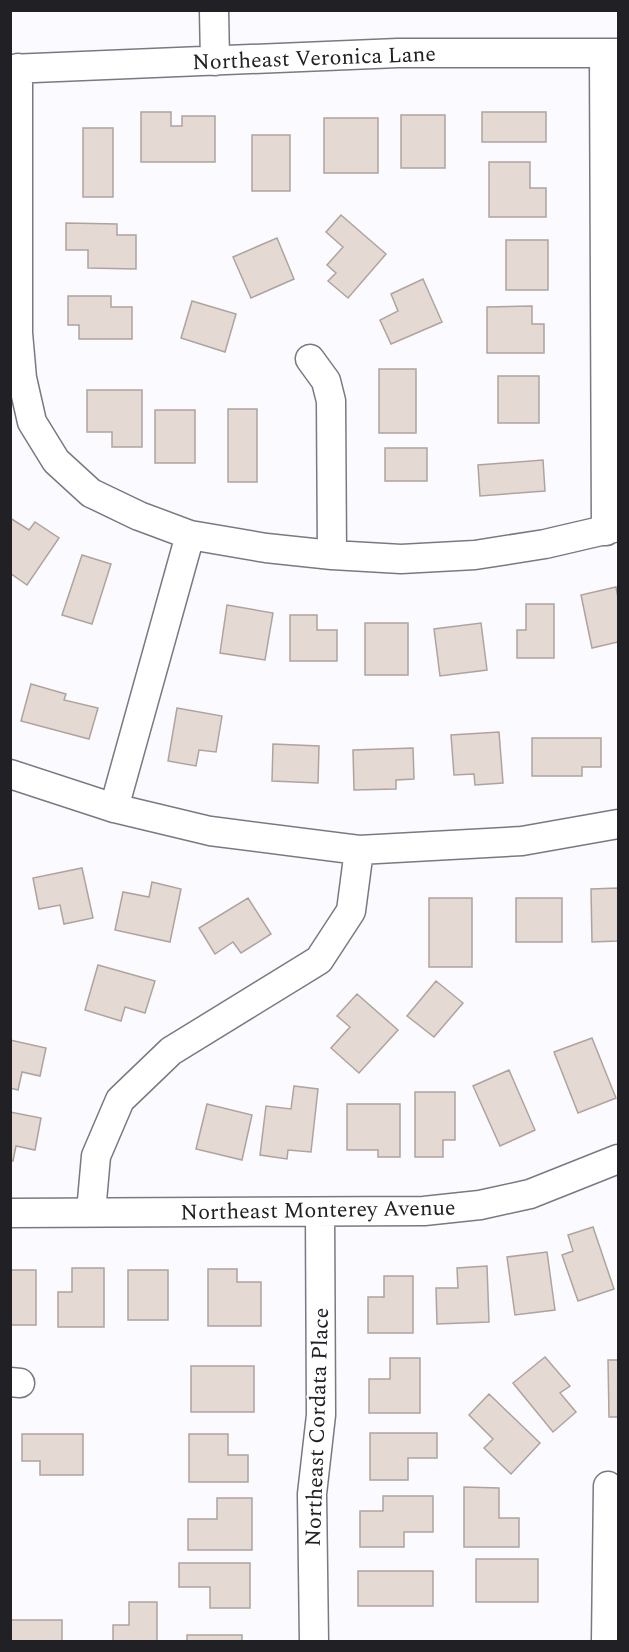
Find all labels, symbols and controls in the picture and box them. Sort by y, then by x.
street label: Northeast Veronica Lane [192,38,436,79]
street label: Northeast Monterey Avenue [180,1192,456,1229]
street label: Northeast Cordata Place [297,1307,338,1547]

